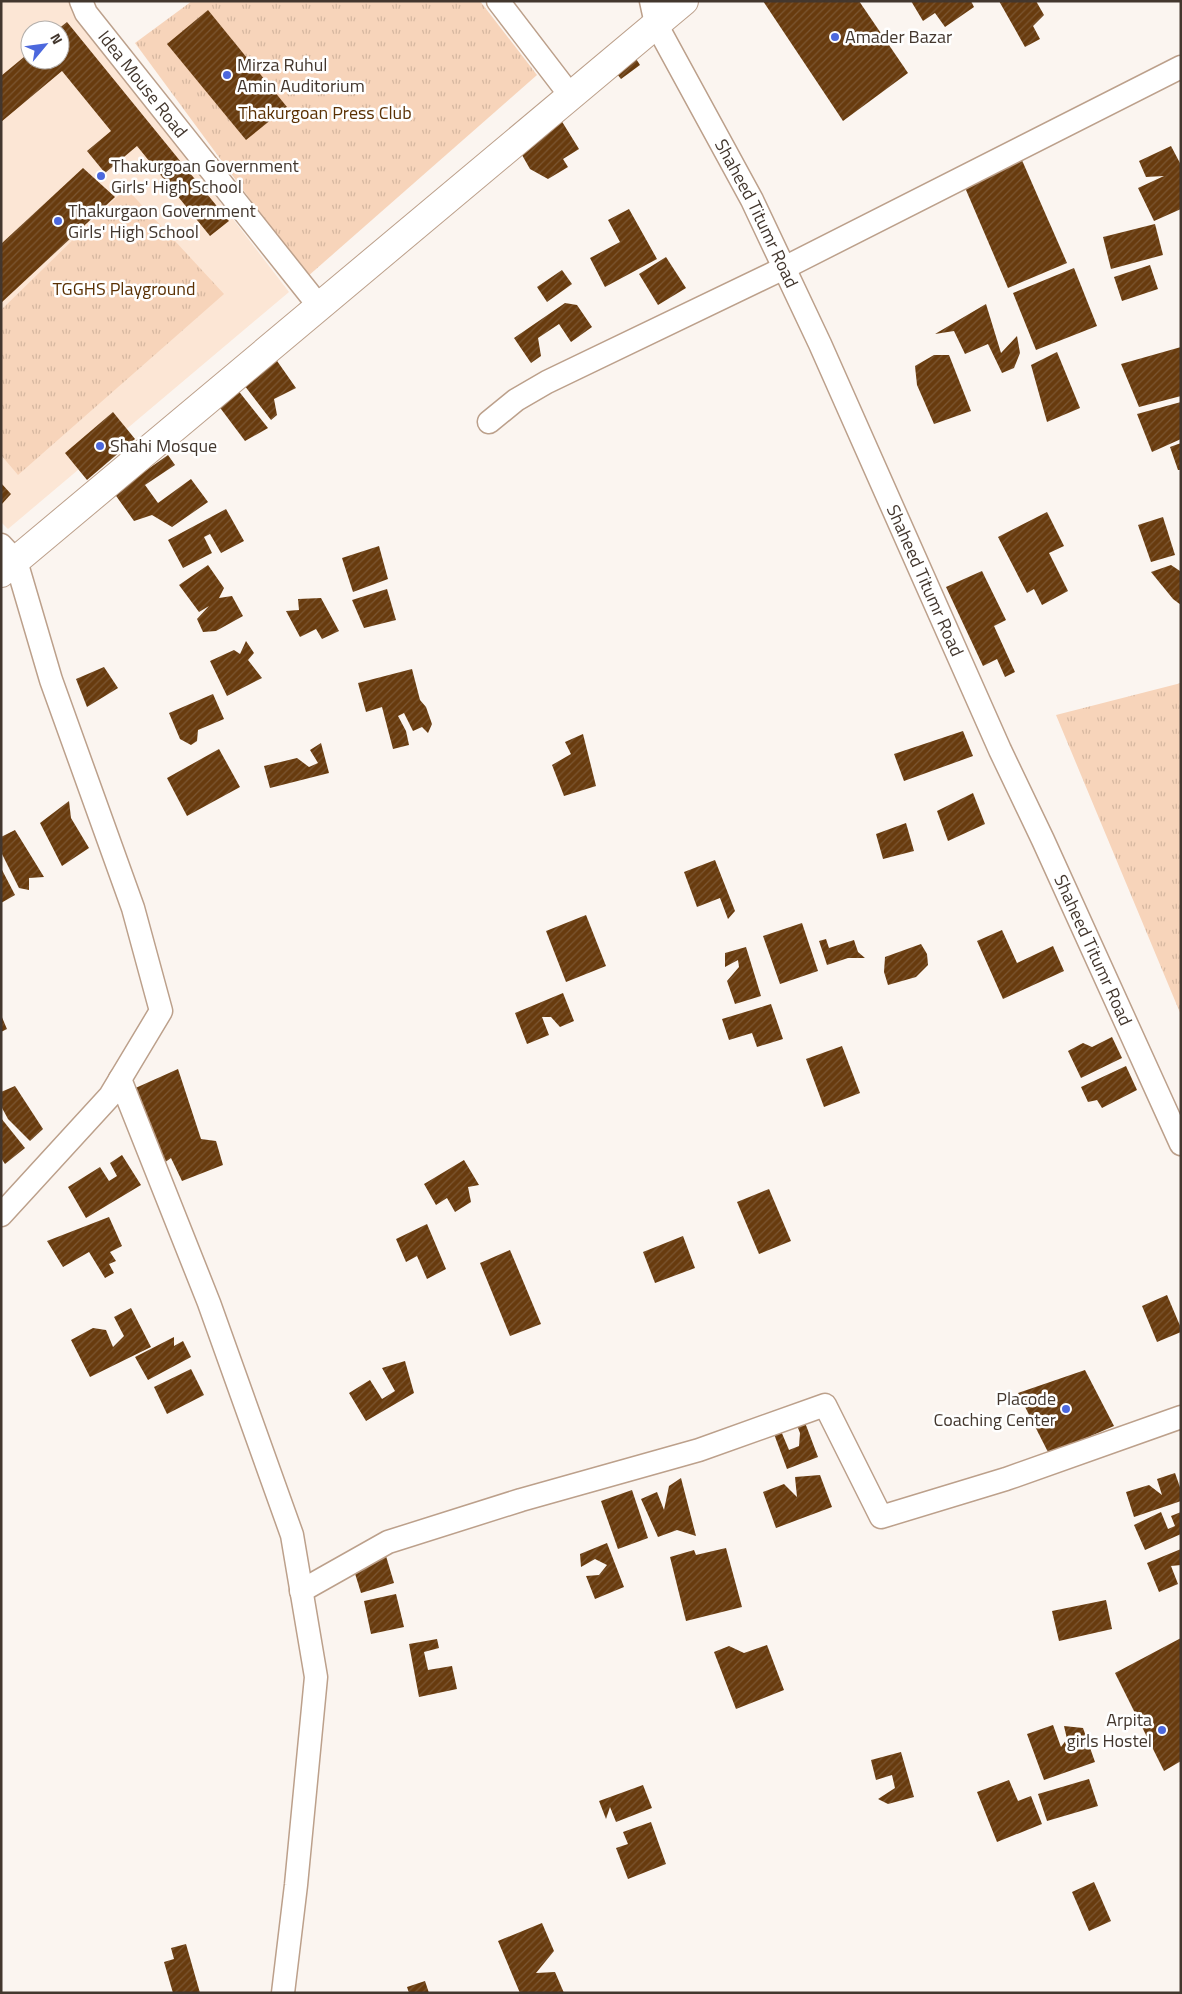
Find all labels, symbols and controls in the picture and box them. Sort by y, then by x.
north arrow [20,20,70,70]
place label: Amader Bazar [845,23,952,50]
street label: Idea Mouse Road [92,24,194,143]
text: N [45,29,68,48]
marker: Amader Bazar [829,31,841,43]
place label: Mirza Ruhul Amin Auditorium [237,51,365,99]
marker: Mirza Ruhul Amin Auditorium [221,69,233,81]
park label: Thakurgoan Press Club [238,99,412,126]
street label: Shaheed Titumr Road [708,134,806,292]
place label: Thakurgoan Government Girls' High School [111,152,299,200]
marker: Thakurgoan Government Girls' High School [95,170,107,182]
place label: Thakurgaon Government Girls' High School [68,197,256,245]
marker: Thakurgaon Government Girls' High School [52,215,64,227]
park label: TGGHS Playground [53,275,195,302]
place label: Shahi Mosque [110,432,217,459]
marker: Shahi Mosque [94,440,106,452]
street label: Shaheed Titumr Road [880,500,971,660]
street label: Shaheed Titumr Road [1047,870,1139,1030]
place label: Placode Coaching Center [934,1385,1056,1433]
marker: Placode Coaching Center [1060,1403,1072,1415]
place label: Arpita girls Hostel [1067,1706,1152,1754]
marker: Arpita girls Hostel [1156,1724,1168,1736]

